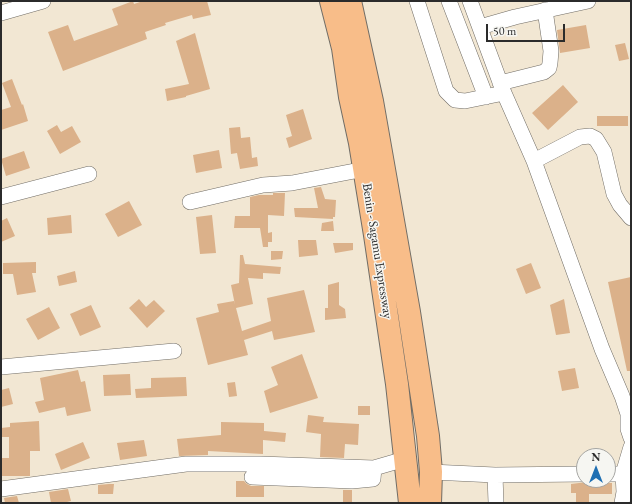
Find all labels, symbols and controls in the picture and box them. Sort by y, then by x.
scale bar [488,16,567,42]
text: 50 m [493,23,516,39]
street label: Benin - Sagamu Expressway [359,182,395,320]
north arrow [576,448,616,488]
text: N [592,450,600,464]

